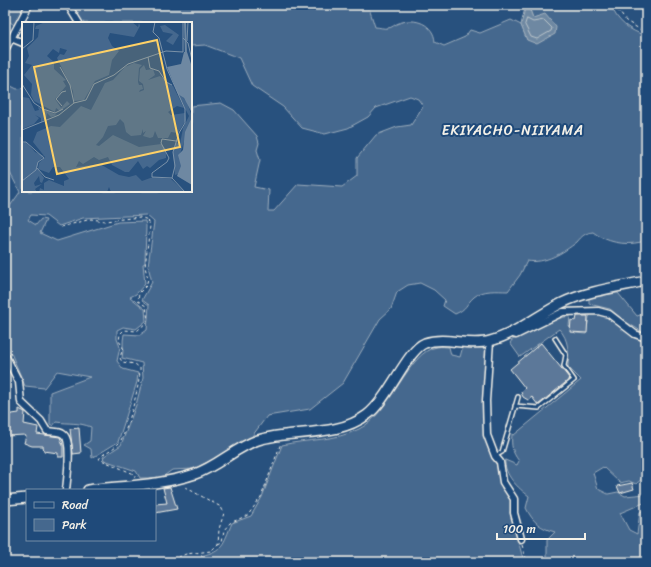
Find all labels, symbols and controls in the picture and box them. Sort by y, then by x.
inset map [22,22,192,192]
district label: EKIYACHO-NIIYAMA [442,118,584,143]
legend [26,489,156,541]
text: Road [62,494,89,516]
text: Park [62,514,87,536]
scale bar [497,515,585,541]
text: 100 m [503,518,536,540]

